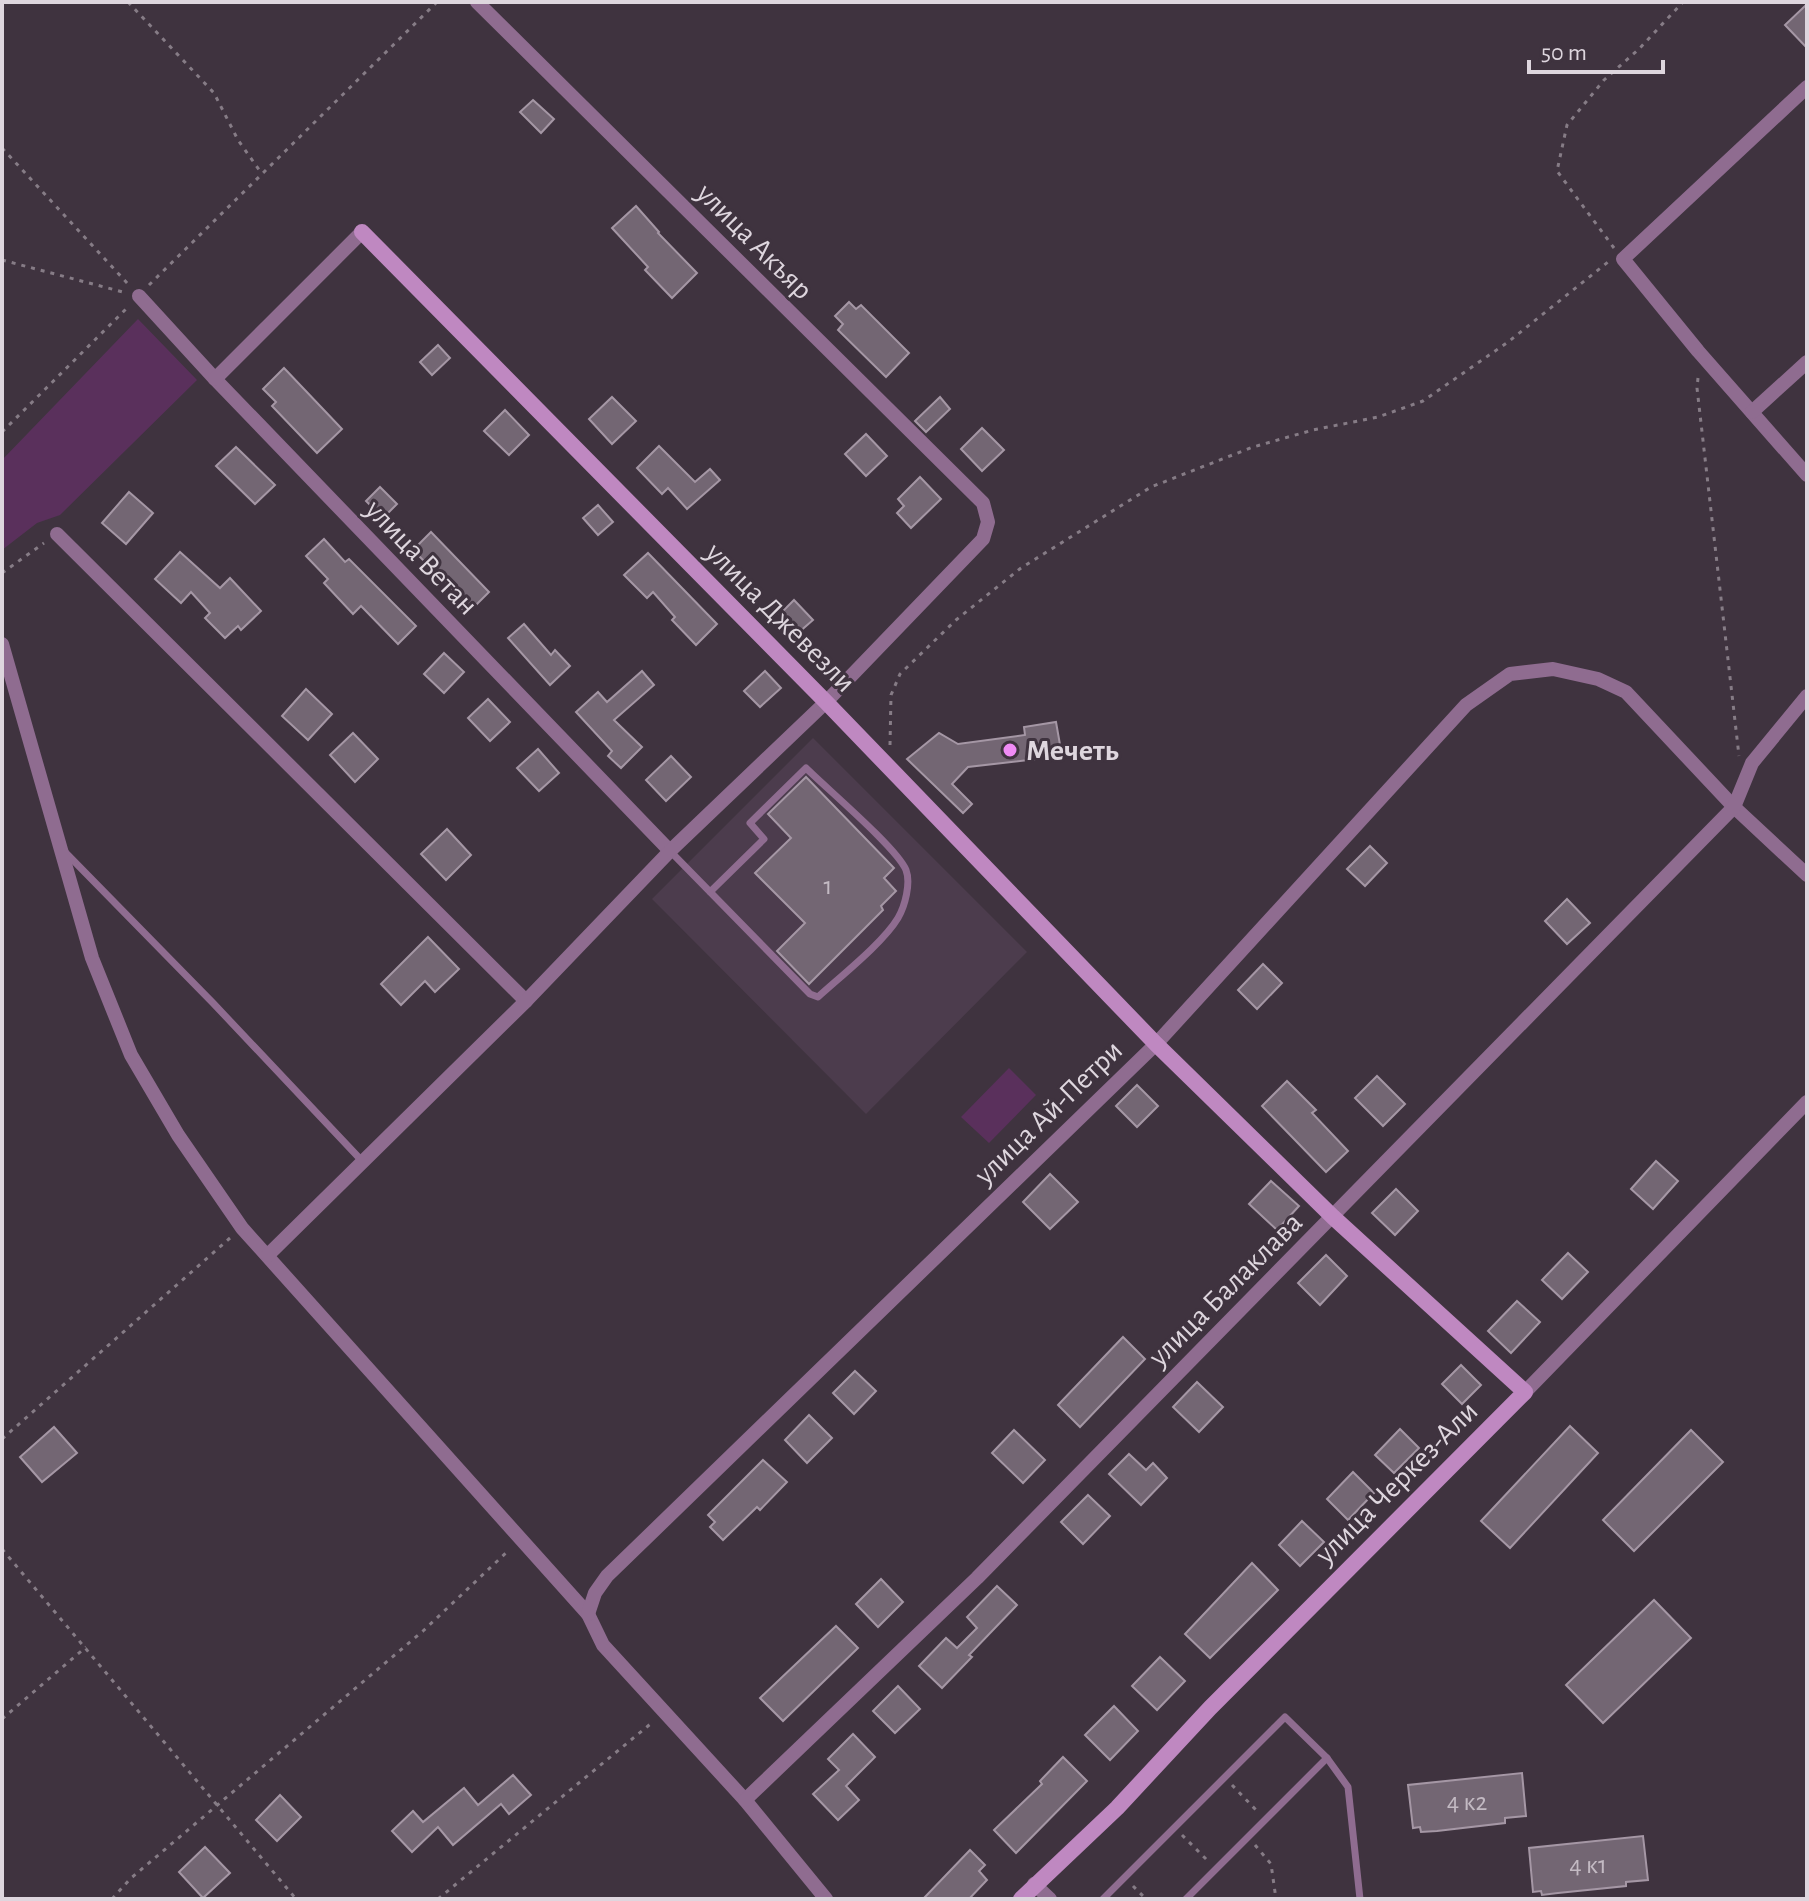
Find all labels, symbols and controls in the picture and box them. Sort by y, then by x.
scale bar [1529,24,1663,74]
text: 50 m [1541,41,1587,65]
street label: улица Акъяр [690,177,818,305]
street label: улица Ветан [359,494,483,621]
street label: улица Джевезли [699,536,861,698]
place label: Мечеть [1026,736,1119,766]
marker: Мечеть [1001,741,1019,759]
house number: 1 [824,873,832,899]
street label: улица Ай-Петри [968,1035,1128,1191]
street label: улица Балаклава [1142,1207,1308,1373]
street label: улица Черкез-Али [1309,1396,1484,1570]
house number: 4 к2 [1447,1789,1487,1815]
house number: 4 к1 [1569,1852,1607,1878]

